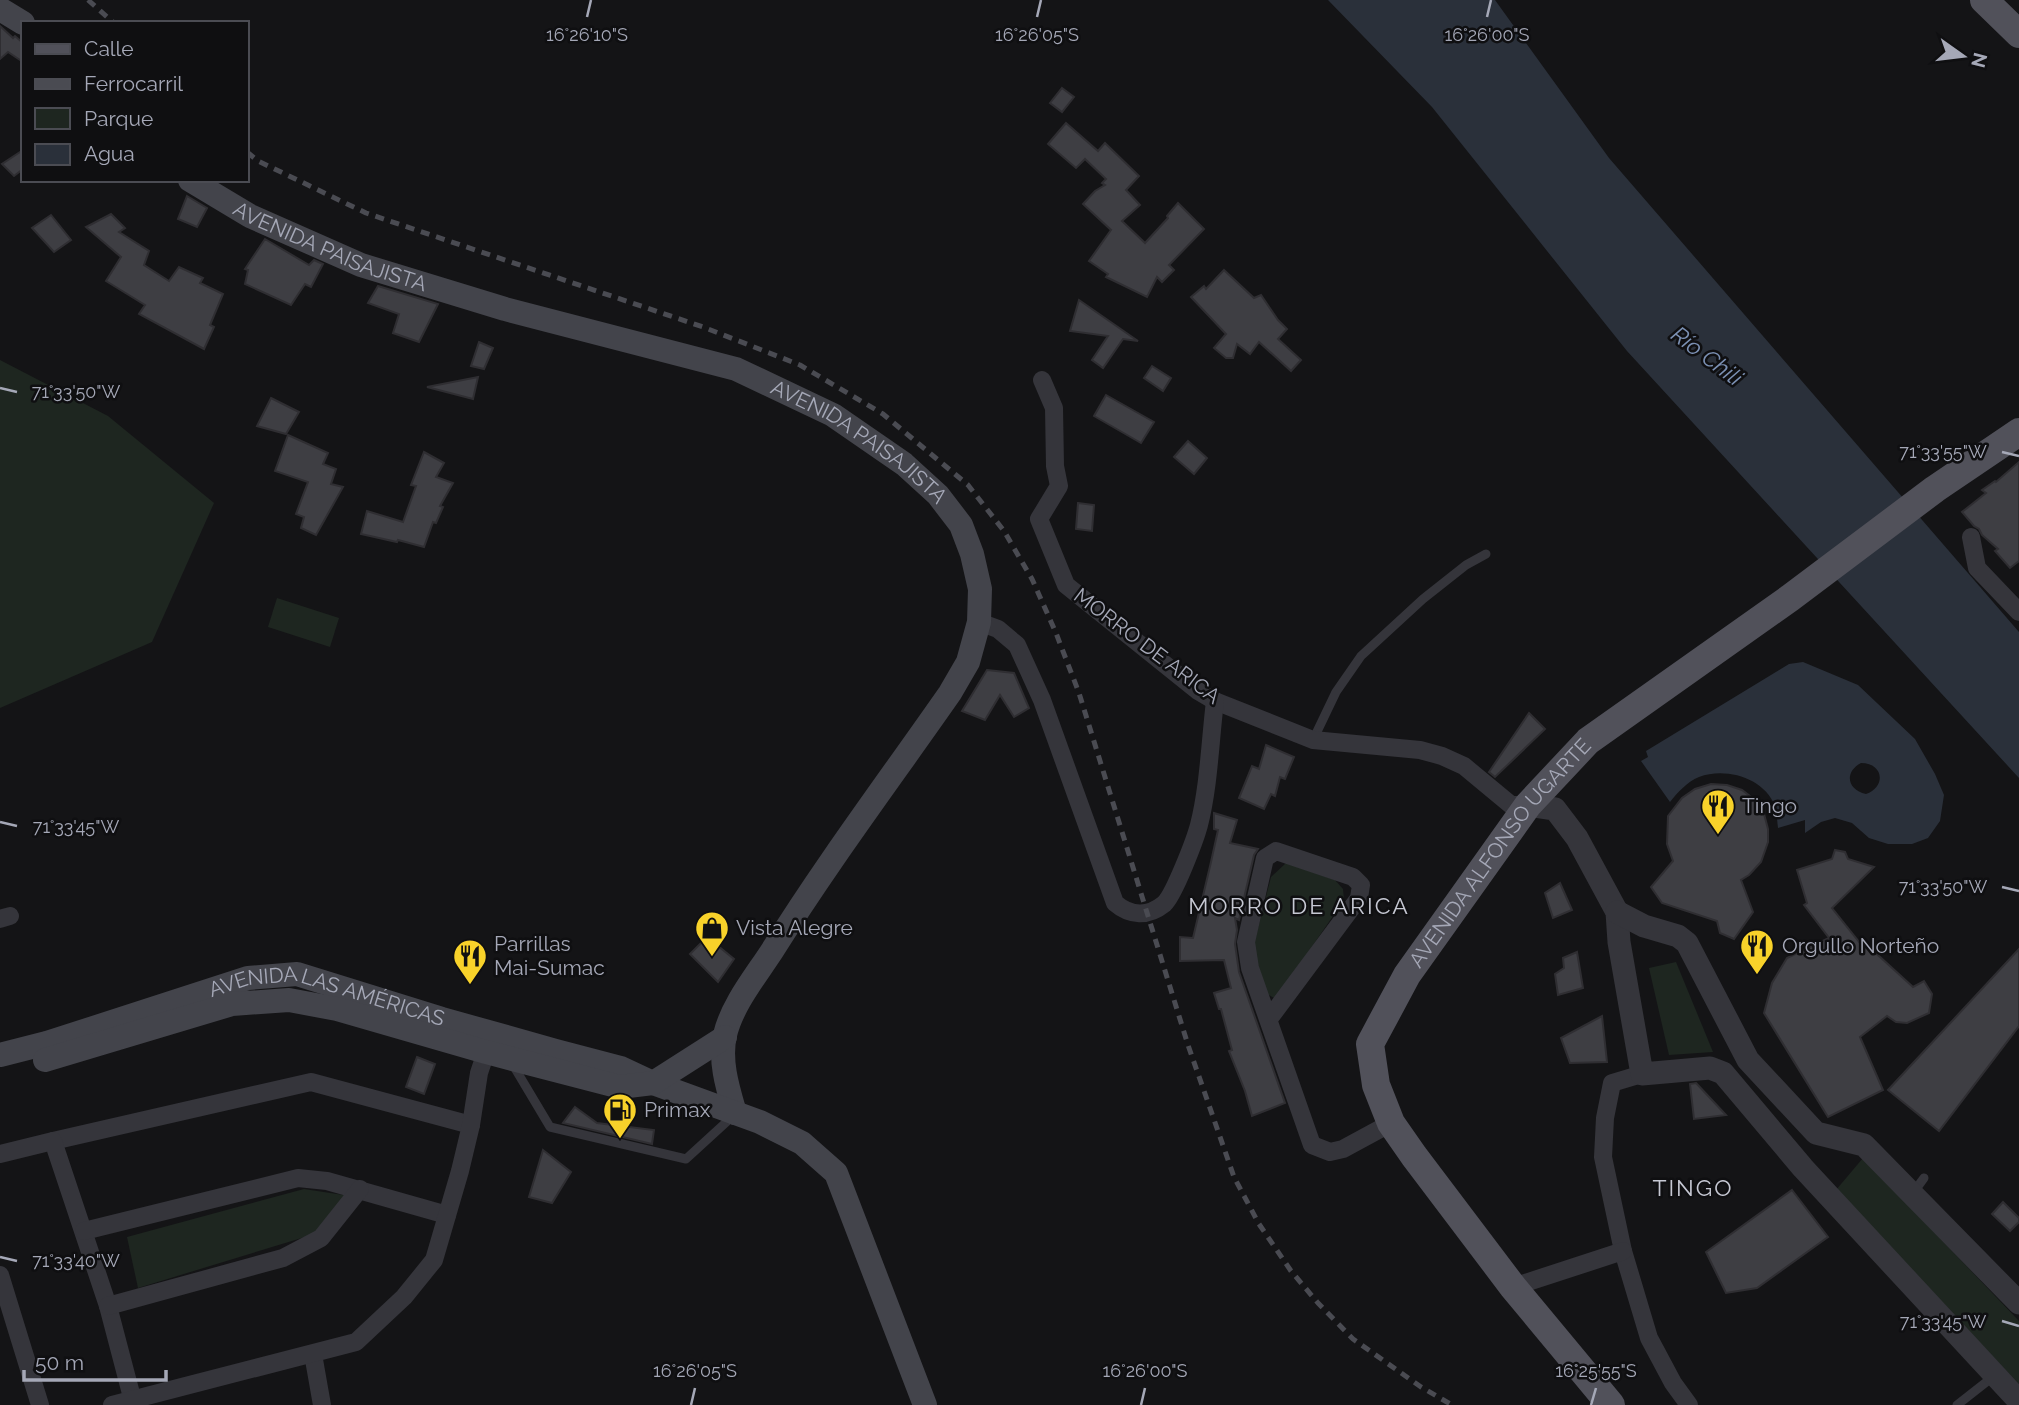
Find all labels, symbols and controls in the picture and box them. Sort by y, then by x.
legend [21,21,248,182]
north arrow [1928,21,1998,91]
text: 16°26'10"S [546,24,628,45]
text: 16°26'05"S [995,24,1079,45]
text: 16°26'00"S [1444,24,1530,45]
text: Calle [84,36,134,61]
text: N [1967,50,1992,70]
text: Ferrocarril [84,71,183,96]
text: Parque [84,106,153,131]
text: Agua [84,141,135,166]
street label: AVENIDA PAISAJISTA [229,196,430,296]
water label: Río Chili [1666,320,1749,392]
street label: AVENIDA PAISAJISTA [767,374,953,508]
text: 71°33'50"W [32,381,120,402]
text: 71°33'55"W [1899,441,1987,462]
street label: MORRO DE ARICA [1069,582,1225,709]
street label: AVENIDA ALFONSO UGARTE [1403,733,1596,972]
restaurant icon: Tingo [1699,787,1737,836]
place label: Tingo [1742,793,1797,818]
text: 71°33'45"W [33,816,119,837]
text: 71°33'50"W [1899,876,1987,897]
district label: MORRO DE ARICA [1188,892,1410,919]
shop icon: Vista Alegre [693,909,731,958]
place label: Vista Alegre [736,915,853,940]
restaurant icon: Orgullo Norteño [1738,927,1776,976]
place label: Parrillas Mai-Sumac [494,931,605,980]
place label: Orgullo Norteño [1782,933,1939,958]
restaurant icon: Parrillas Mai-Sumac [451,937,489,986]
street label: AVENIDA LAS AMÉRICAS [205,961,448,1031]
fuel station icon: Primax [601,1091,639,1140]
place label: Primax [644,1097,711,1122]
district label: TINGO [1652,1174,1734,1201]
text: 71°33'40"W [32,1250,120,1271]
text: 71°33'45"W [1900,1311,1986,1332]
scale bar [24,1338,166,1382]
text: 50 m [35,1350,84,1375]
text: 16°26'05"S [653,1360,737,1381]
text: 16°26'00"S [1102,1360,1188,1381]
text: 16°25'55"S [1555,1360,1637,1381]

